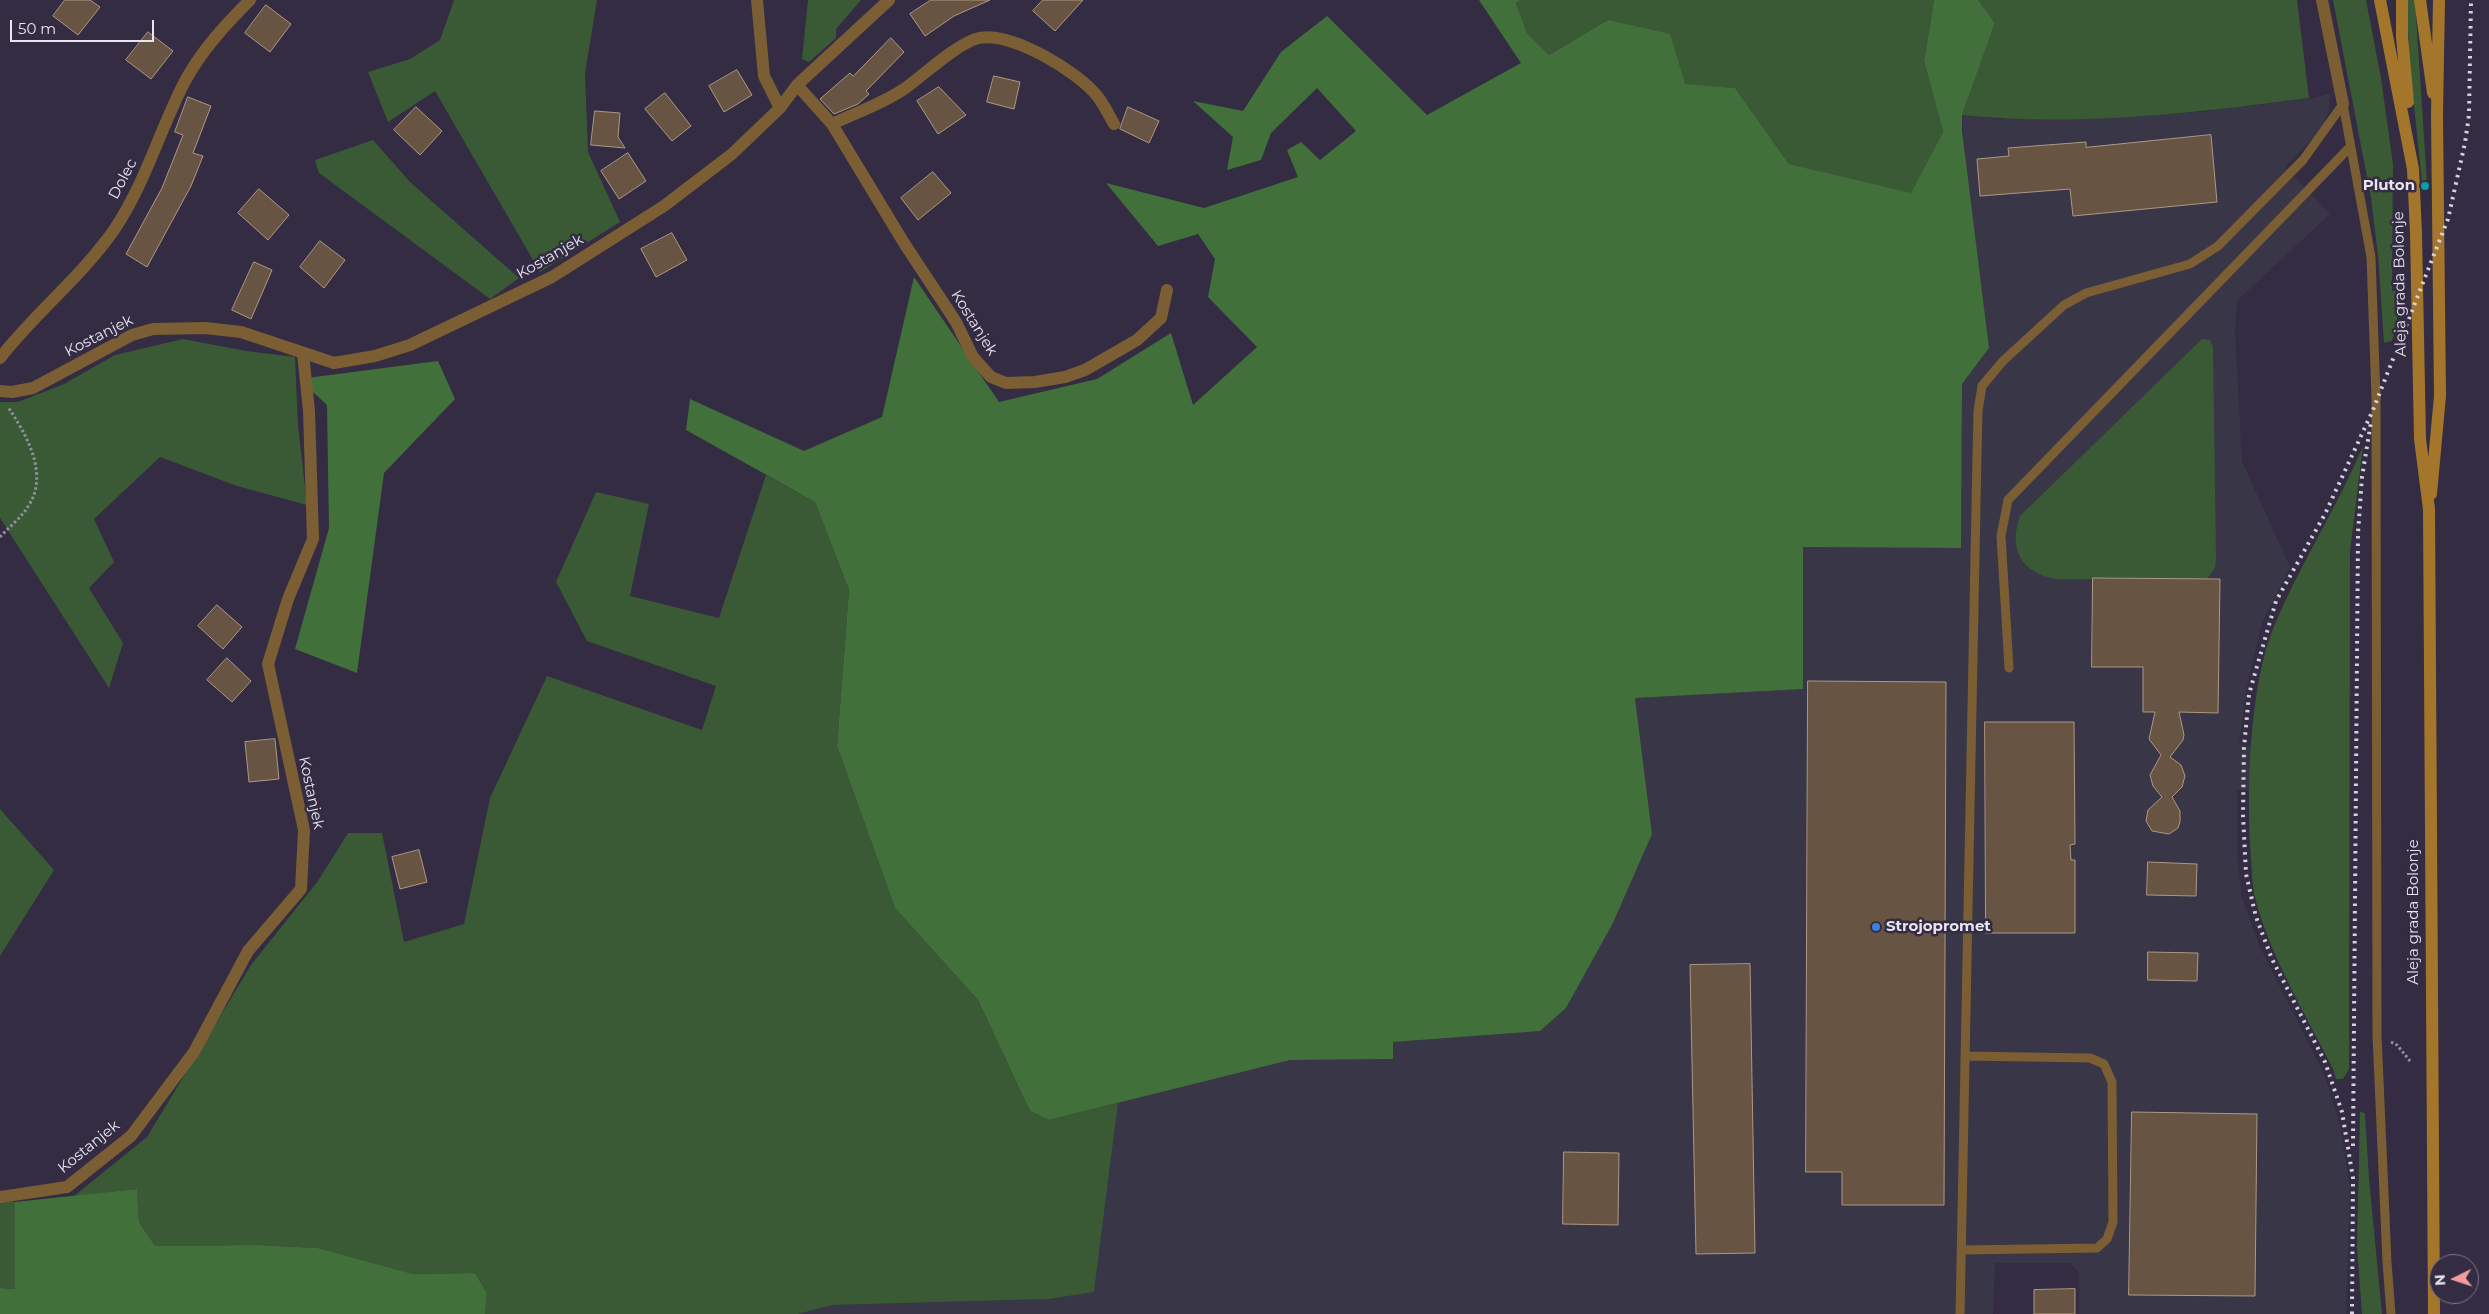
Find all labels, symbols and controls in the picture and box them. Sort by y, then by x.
scale bar [12,10,156,42]
text: 50 m [18,19,56,38]
street label: Dolec [105,156,141,202]
place label: Pluton [2363,177,2415,195]
marker: Pluton [2419,180,2431,192]
street label: Aleja grada Bolonje [2390,211,2410,357]
street label: Kostanjek [513,231,587,283]
street label: Kostanjek [947,287,1001,359]
street label: Kostanjek [62,311,136,361]
street label: Kostanjek [295,755,327,831]
street label: Aleja grada Bolonje [2405,839,2423,985]
place label: Strojopromet [1886,918,1991,936]
marker: Strojopromet [1870,921,1882,933]
street label: Kostanjek [55,1117,123,1177]
north arrow [2429,1254,2479,1304]
text: N [2431,1274,2449,1286]

